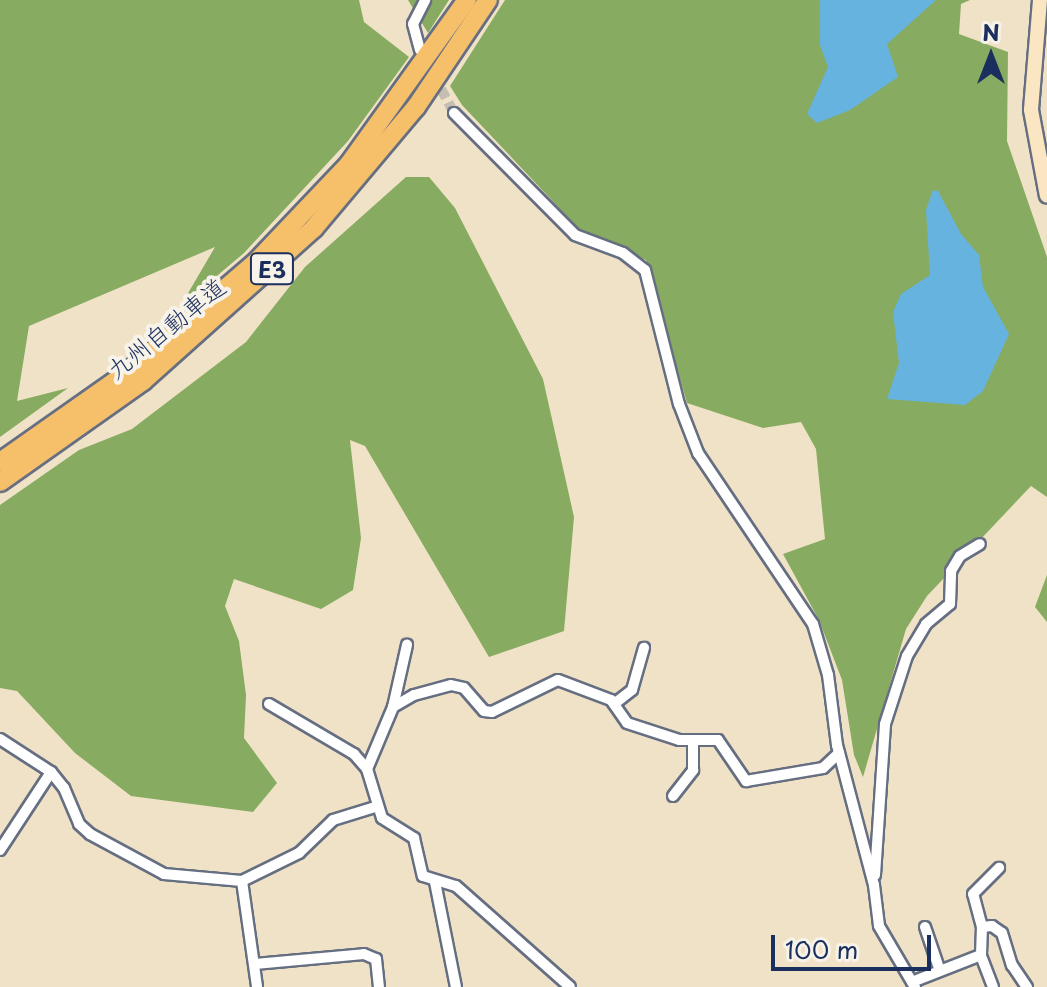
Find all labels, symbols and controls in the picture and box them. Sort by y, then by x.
text: N [982,15,1000,48]
north arrow [951,16,1031,96]
road number: E3 [248,251,296,287]
street label: 九州自動車道 [101,271,231,385]
scale bar [775,919,935,969]
text: 100 m [785,931,858,967]

